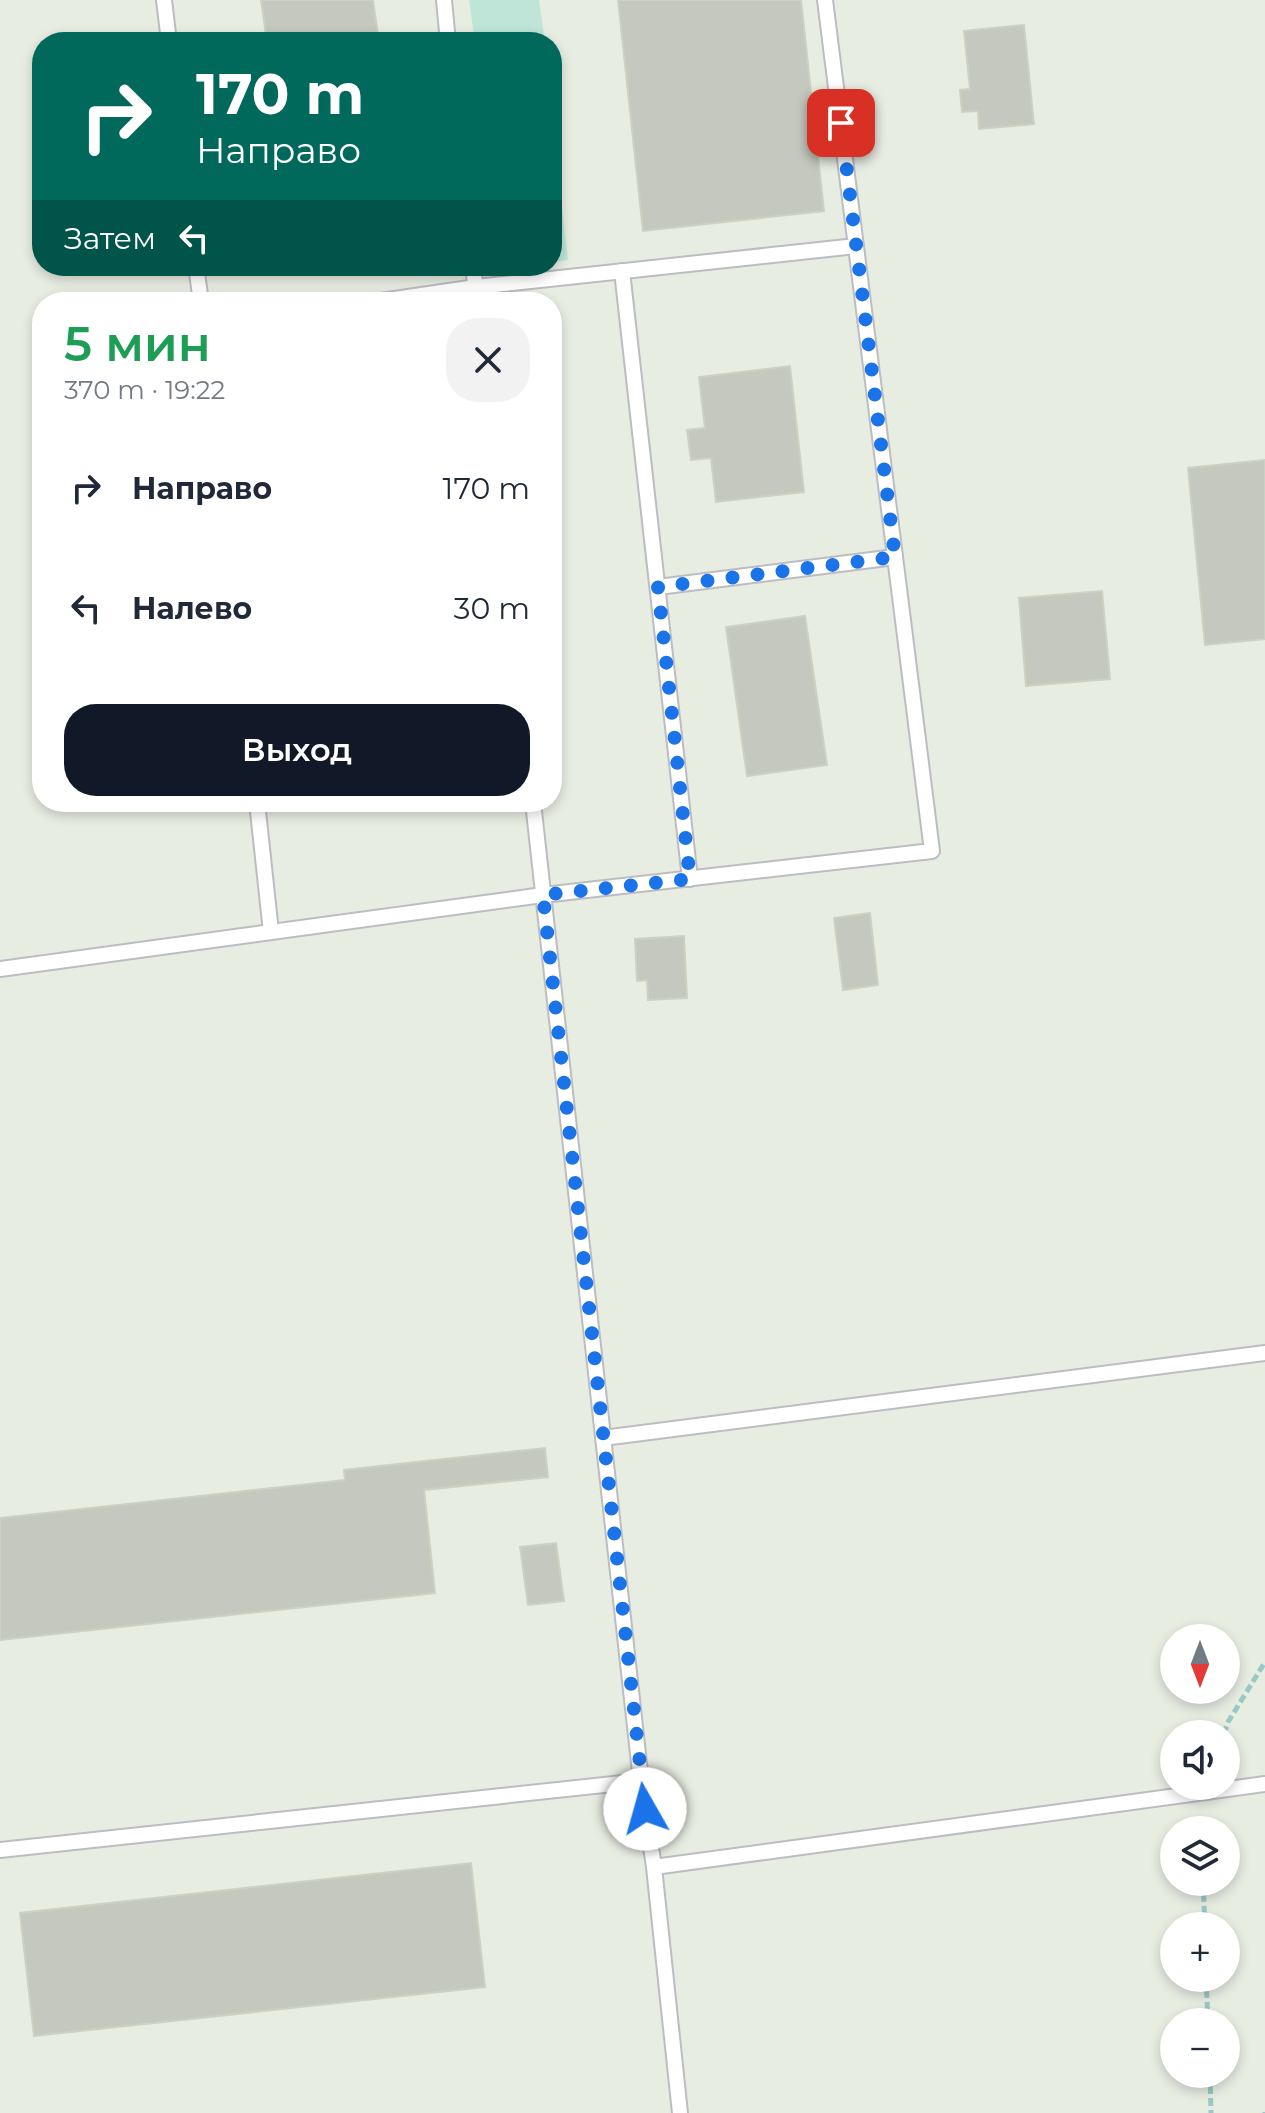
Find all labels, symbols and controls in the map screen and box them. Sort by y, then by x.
text: 170 m [196,60,364,128]
icon: right [64,64,168,168]
pin [807,89,875,157]
icon: arrive [819,101,863,145]
text: Направо [196,128,361,172]
icon: left [172,216,216,260]
text: Затем [64,220,156,257]
text: 5 мин [64,315,211,373]
button: close [446,318,530,402]
text: 370 m · 19:22 [64,374,225,406]
icon: right [64,466,108,510]
text: Направо [132,470,272,507]
text: 170 m [443,470,530,507]
icon: left [64,586,108,630]
text: Налево [132,590,252,627]
text: 30 m [454,590,530,627]
button: Выход [64,704,530,796]
north arrow [1160,1624,1240,1704]
map controls [1160,1624,1240,2088]
button: sound [1160,1720,1240,1800]
position arrow [603,1767,687,1851]
button: layers [1160,1816,1240,1896]
button: + [1160,1912,1240,1992]
button: − [1160,2008,1240,2088]

